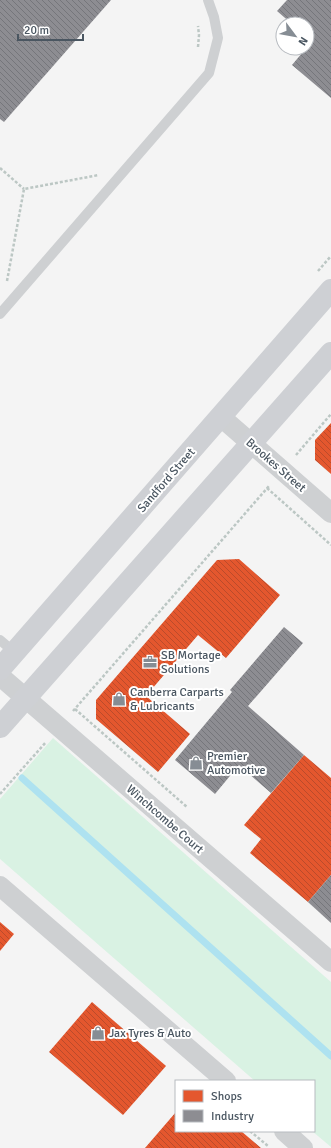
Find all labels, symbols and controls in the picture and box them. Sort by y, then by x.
scale bar [18,16,83,42]
north arrow [275,16,315,56]
text: 20 m [24,23,49,38]
text: N [296,34,311,48]
street label: Brookes Street [243,435,309,496]
street label: Sandford Street [134,445,198,516]
place label: SB Mortage Solutions [161,648,221,677]
office icon: SB Mortage Solutions [142,654,158,670]
place label: Canberra Carparts & Lubricants [130,685,224,714]
shop icon: Canberra Carparts & Lubricants [111,691,127,707]
place label: Premier Automotive [207,749,266,778]
shop icon: Premier Automotive [188,755,204,771]
street label: Winchcombe Court [123,782,206,857]
shop icon: Jax Tyres & Auto [90,1025,106,1041]
place label: Jax Tyres & Auto [109,1026,191,1041]
legend [175,1080,315,1132]
text: Shops [211,1089,242,1104]
text: Industry [211,1109,254,1124]

